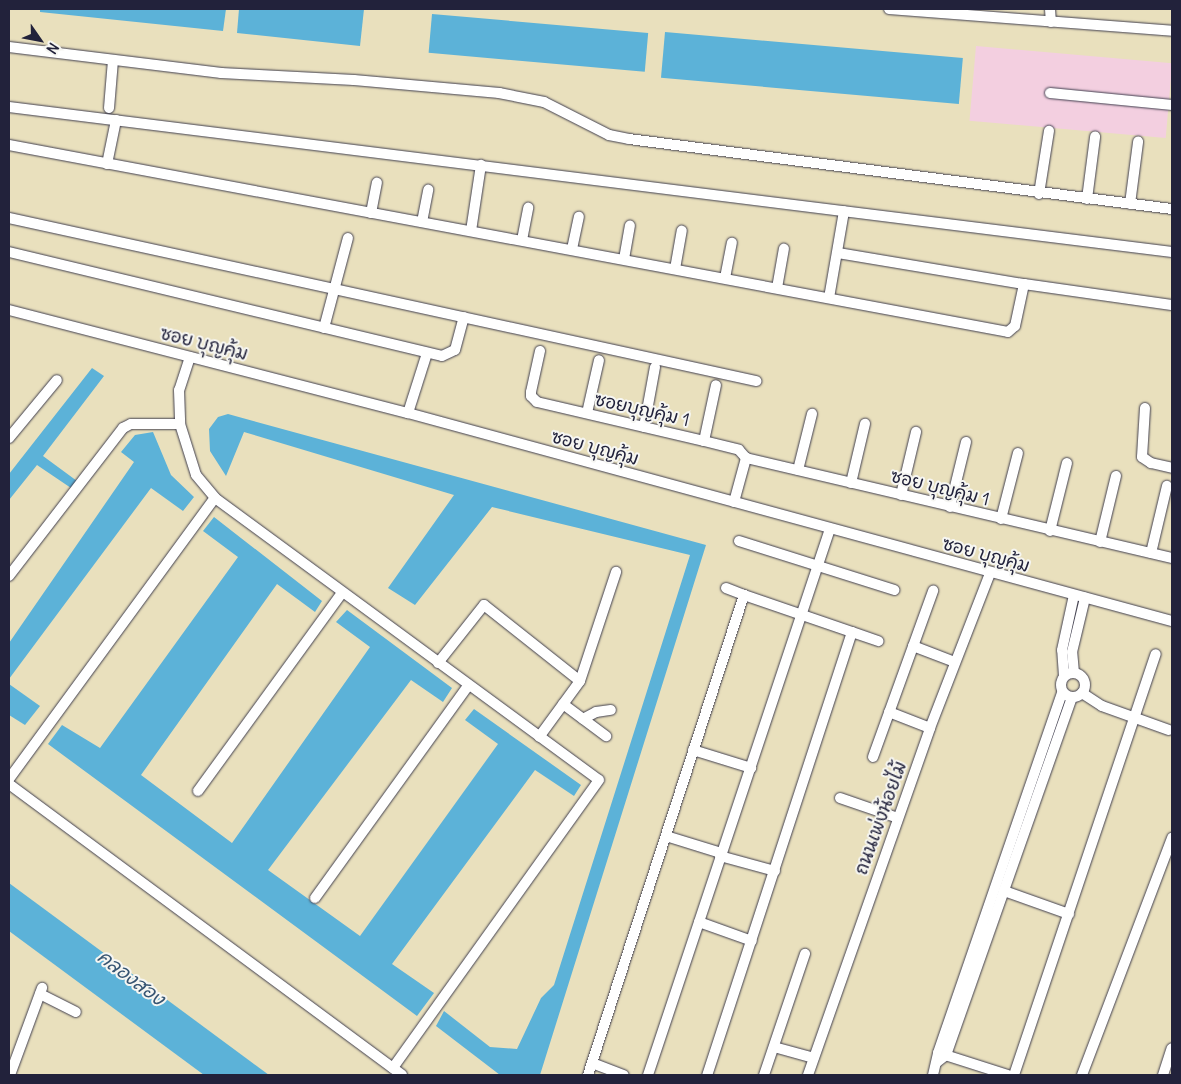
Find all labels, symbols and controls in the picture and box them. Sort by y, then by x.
north arrow [15,15,65,65]
text: N [42,39,63,57]
street label: ซอย บุญคุ้ม [158,323,250,365]
street label: ซอยบุญคุ้ม 1 [592,389,692,431]
street label: ซอย บุญคุ้ม [549,426,641,470]
street label: ซอย บุญคุ้ม 1 [888,465,992,511]
street label: ซอย บุญคุ้ม [940,533,1032,577]
street label: ถนนเพ่งน้อยไม้ [850,758,912,878]
water label: คลองสอง [93,945,169,1011]

